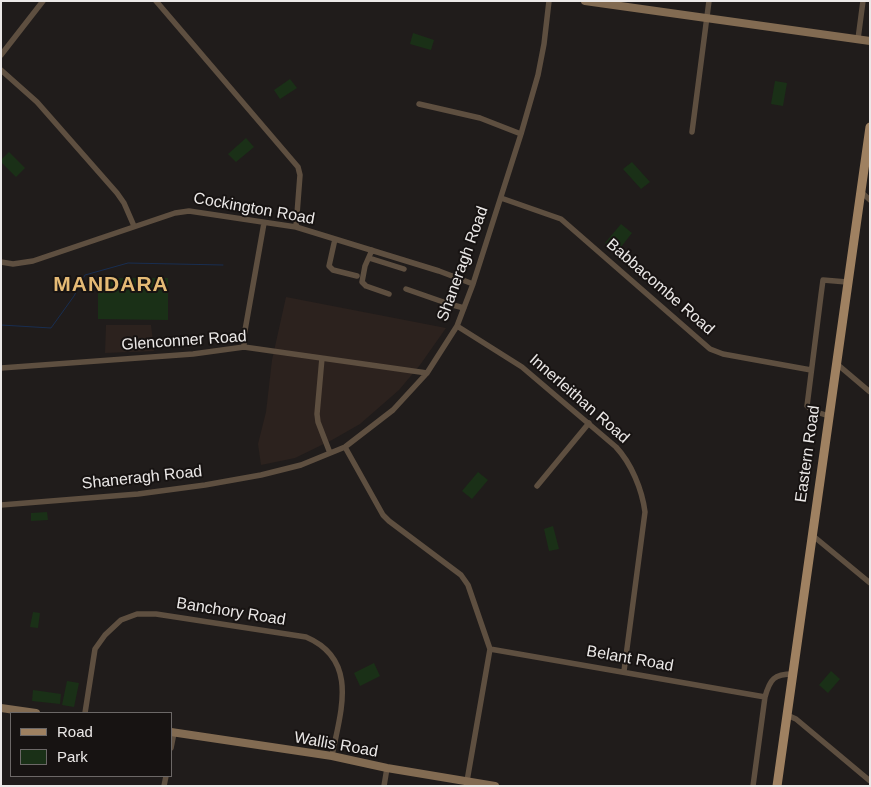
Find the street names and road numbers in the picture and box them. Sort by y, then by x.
street label: Cockington Road [192,189,316,229]
street label: Shaneragh Road [433,204,493,324]
street label: Babbacombe Road [602,235,718,339]
street label: Glenconner Road [121,327,247,355]
street label: Innerleithan Road [525,350,633,448]
street label: Eastern Road [792,404,824,504]
street label: Shaneragh Road [81,462,203,494]
street label: Banchory Road [175,594,287,630]
street label: Belant Road [585,642,675,676]
street label: Wallis Road [293,728,379,762]

